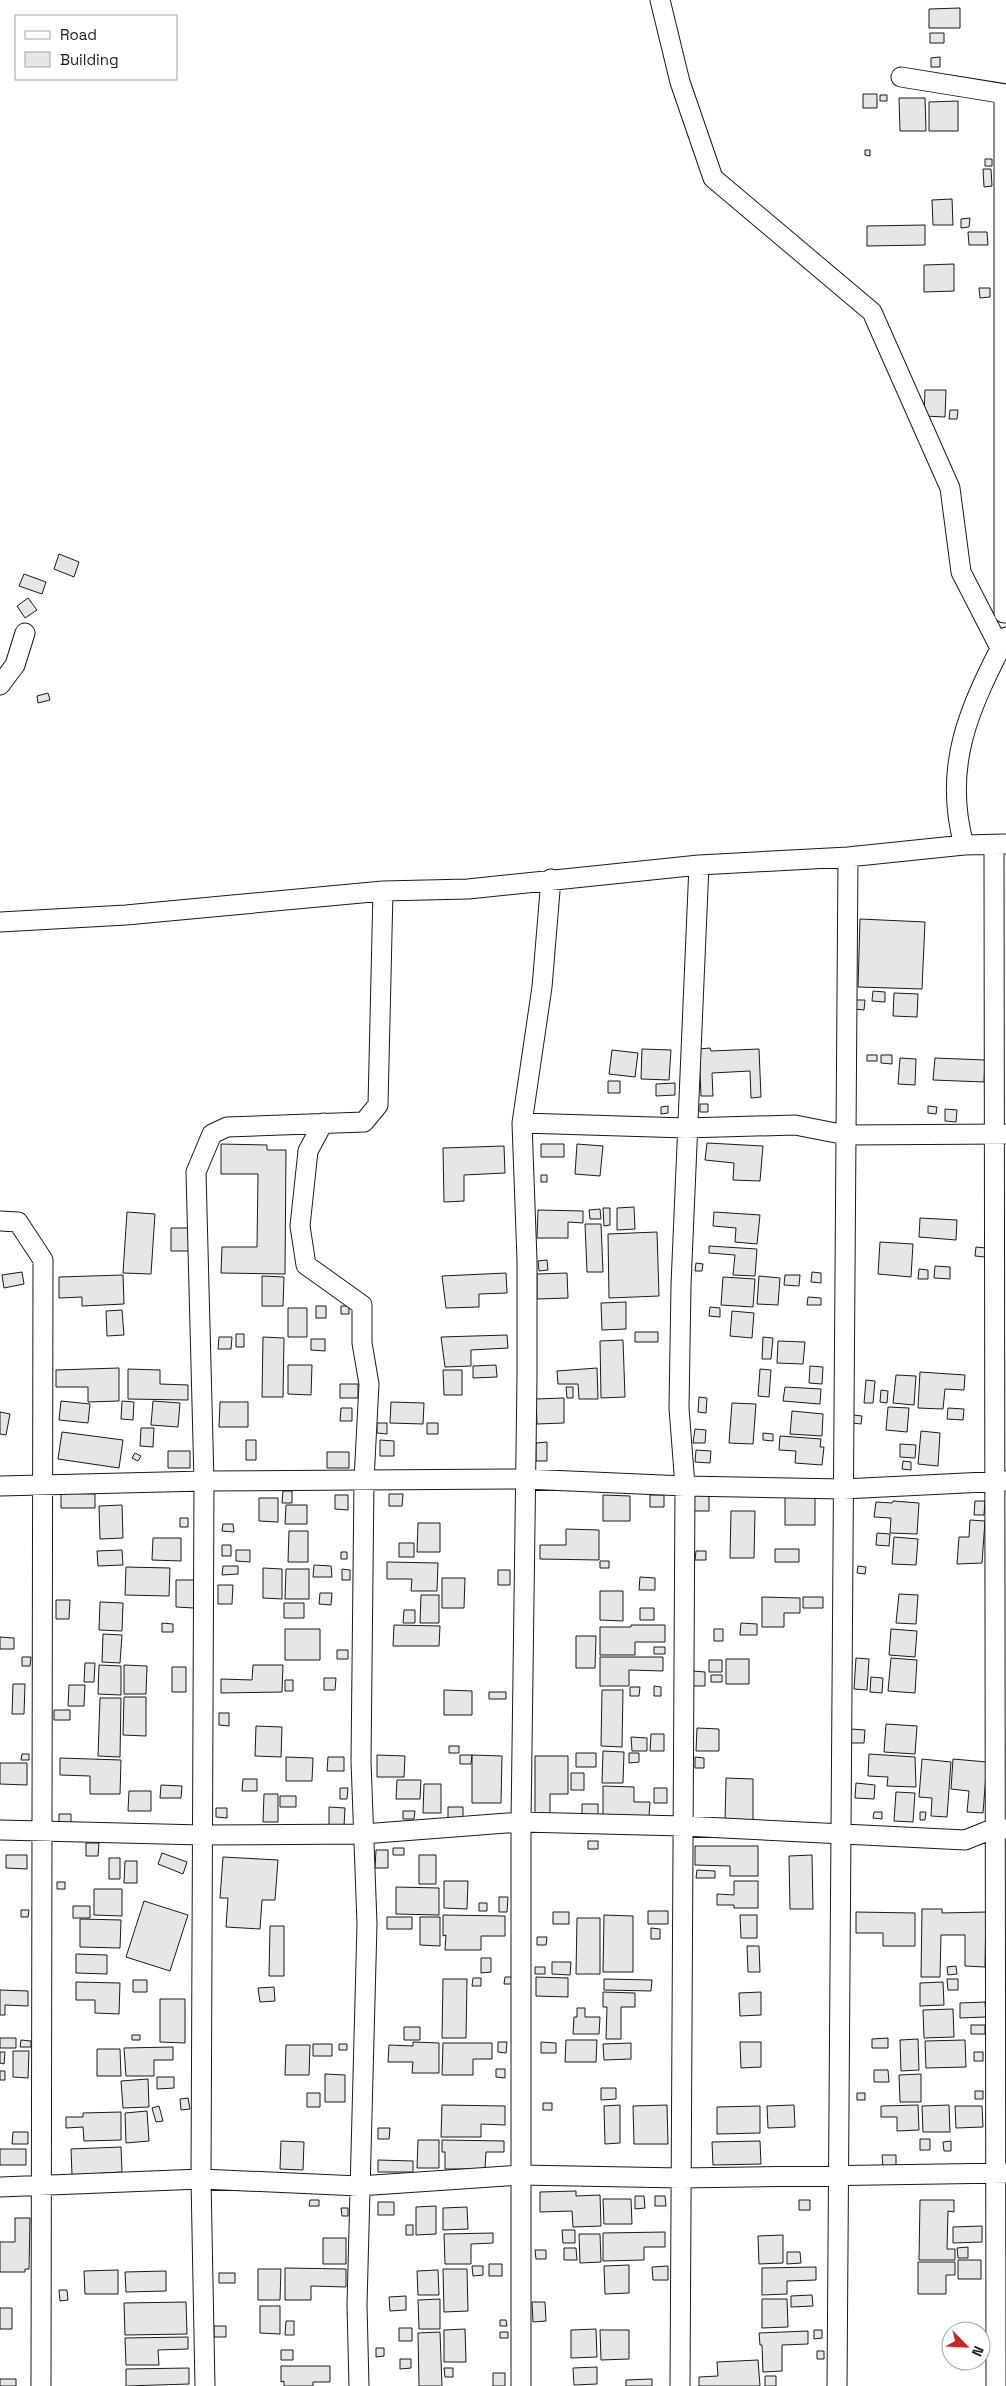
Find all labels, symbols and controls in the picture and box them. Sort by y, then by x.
legend [15,15,178,80]
text: Road [60,25,97,44]
text: Building [60,50,119,69]
north arrow [941,2321,991,2371]
text: N [968,2343,988,2359]

